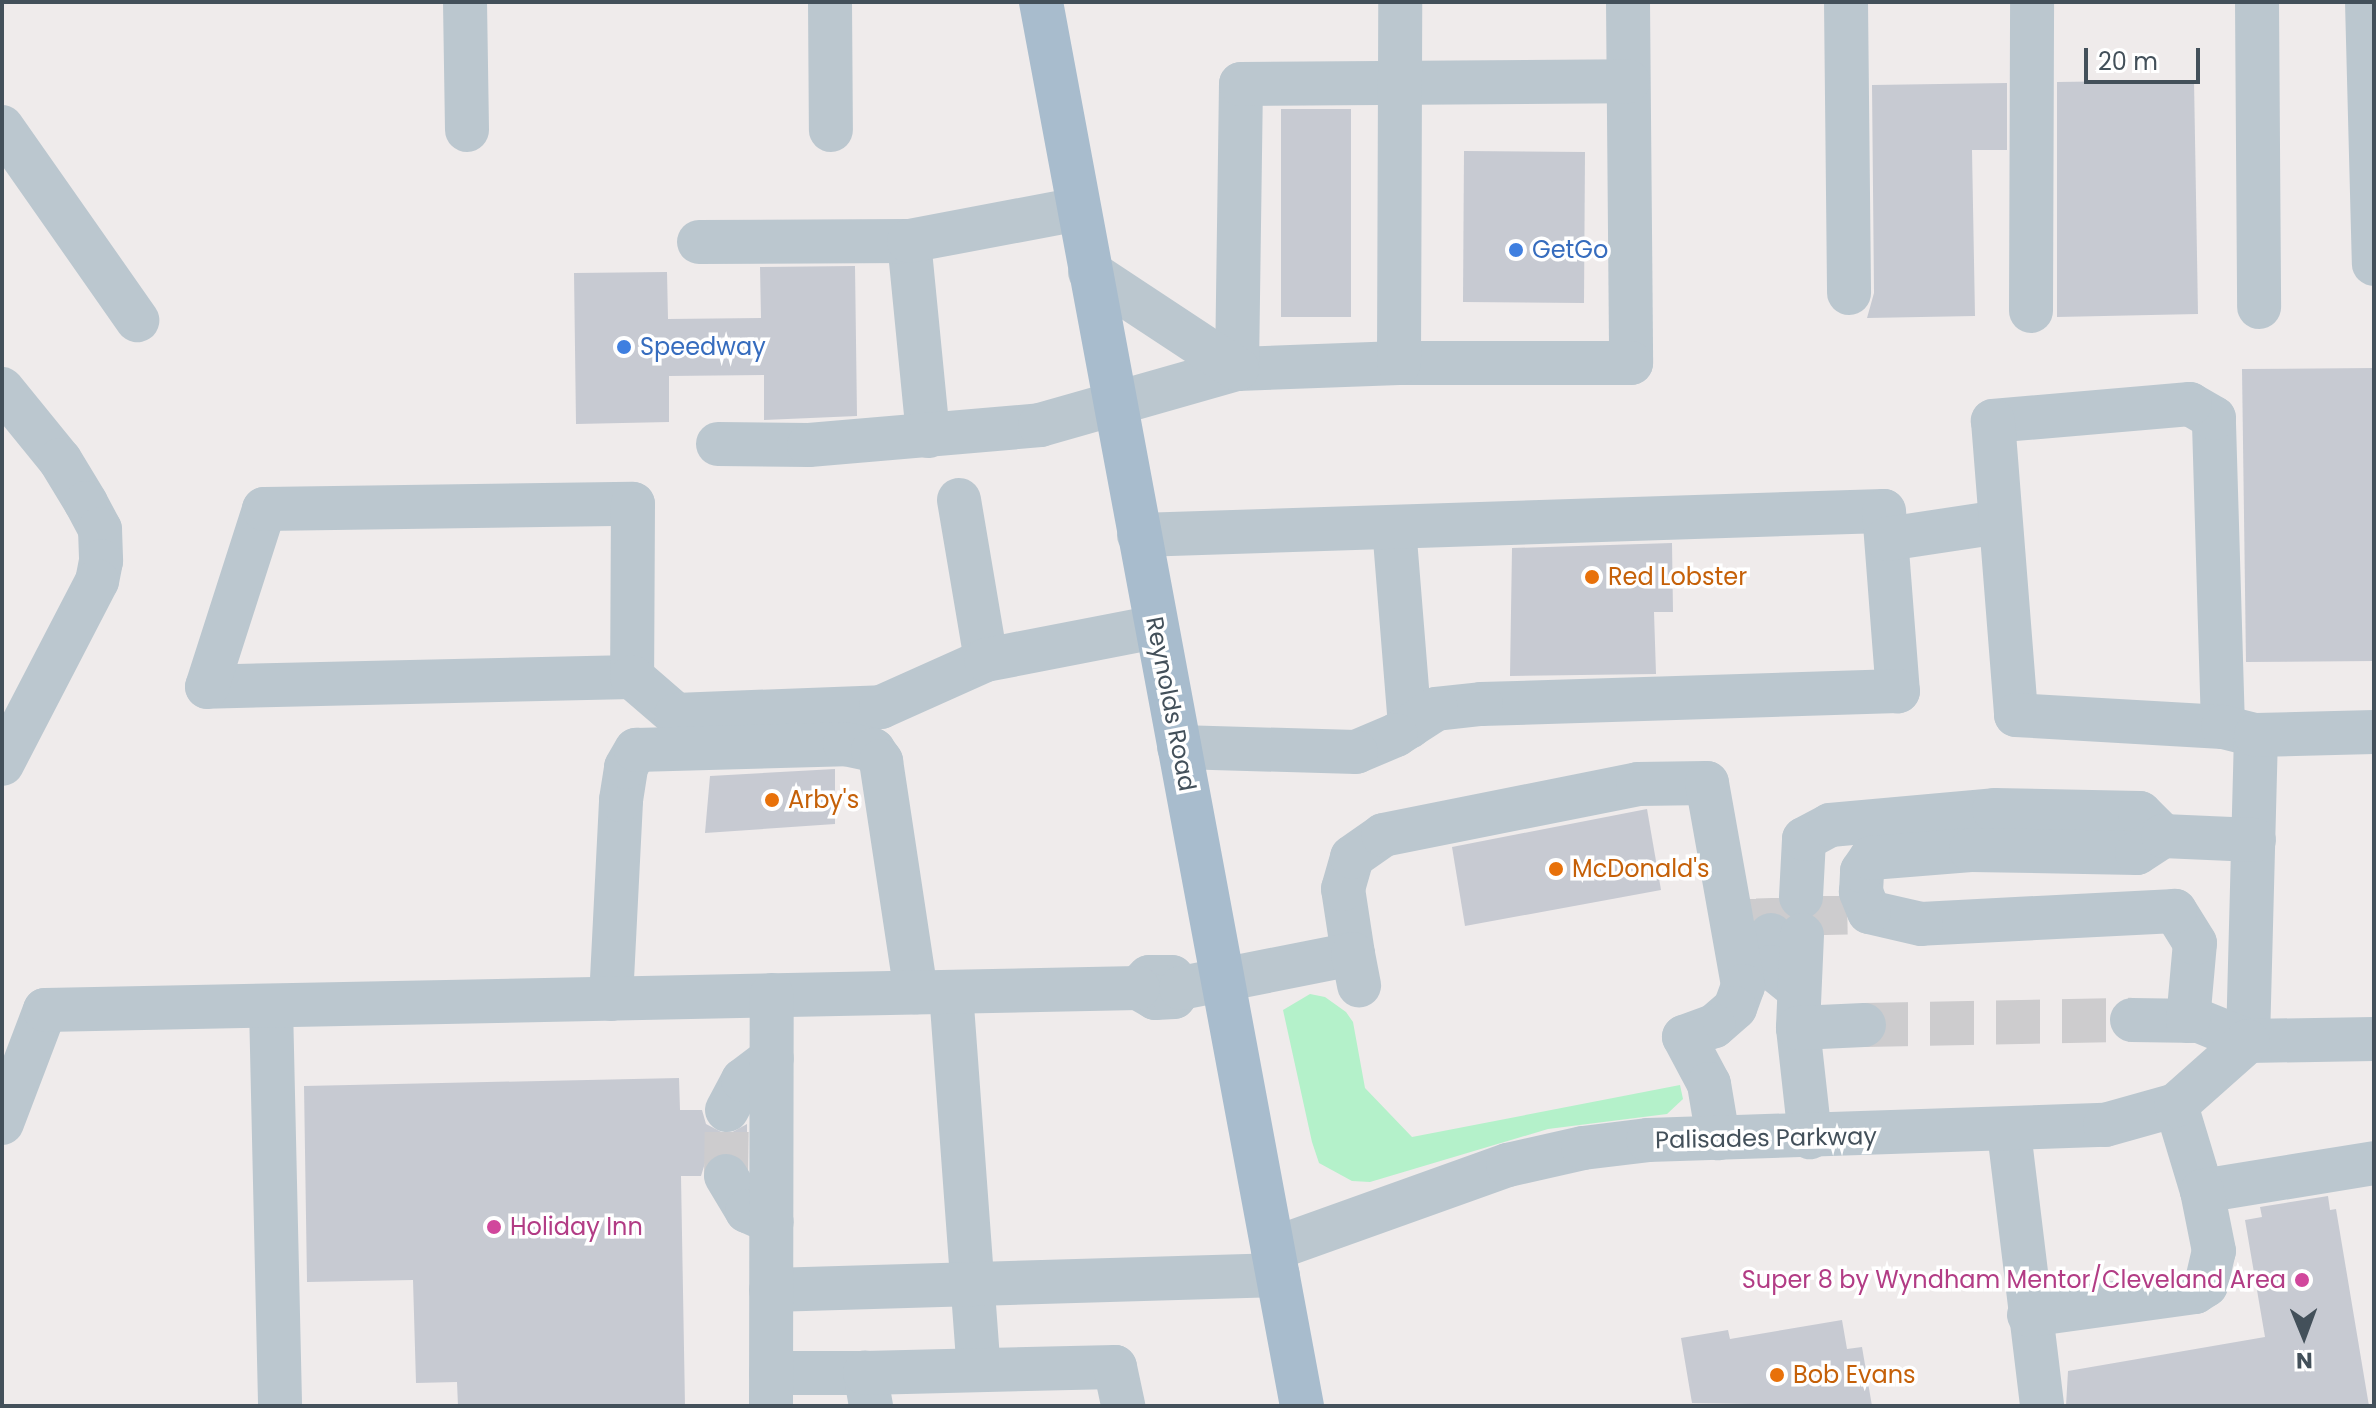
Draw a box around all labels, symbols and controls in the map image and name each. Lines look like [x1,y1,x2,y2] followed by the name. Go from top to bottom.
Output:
[2088,32,2204,82] scale bar
[2098,45,2158,78] text: 20 m
[1532,236,1608,264] place label: GetGo
[1507,241,1525,259] marker: GetGo
[640,333,766,361] place label: Speedway
[615,338,633,356] marker: Speedway
[1608,563,1747,591] place label: Red Lobster
[1583,568,1601,586] marker: Red Lobster
[1140,614,1202,794] street label: Reynolds Road
[788,786,859,814] place label: Arby's
[763,791,781,809] marker: Arby's
[1572,855,1710,883] place label: McDonald's
[1547,860,1565,878] marker: McDonald's
[1655,1122,1877,1154] street label: Palisades Parkway
[510,1213,643,1241] place label: Holiday Inn
[485,1218,503,1236] marker: Holiday Inn
[1742,1266,2286,1294] place label: Super 8 by Wyndham Mentor/Cleveland Area
[2293,1271,2311,1289] marker: Super 8 by Wyndham Mentor/Cleveland Area
[2264,1296,2344,1376] north arrow
[2296,1345,2313,1376] text: N
[1793,1361,1916,1389] place label: Bob Evans
[1768,1366,1786,1384] marker: Bob Evans

